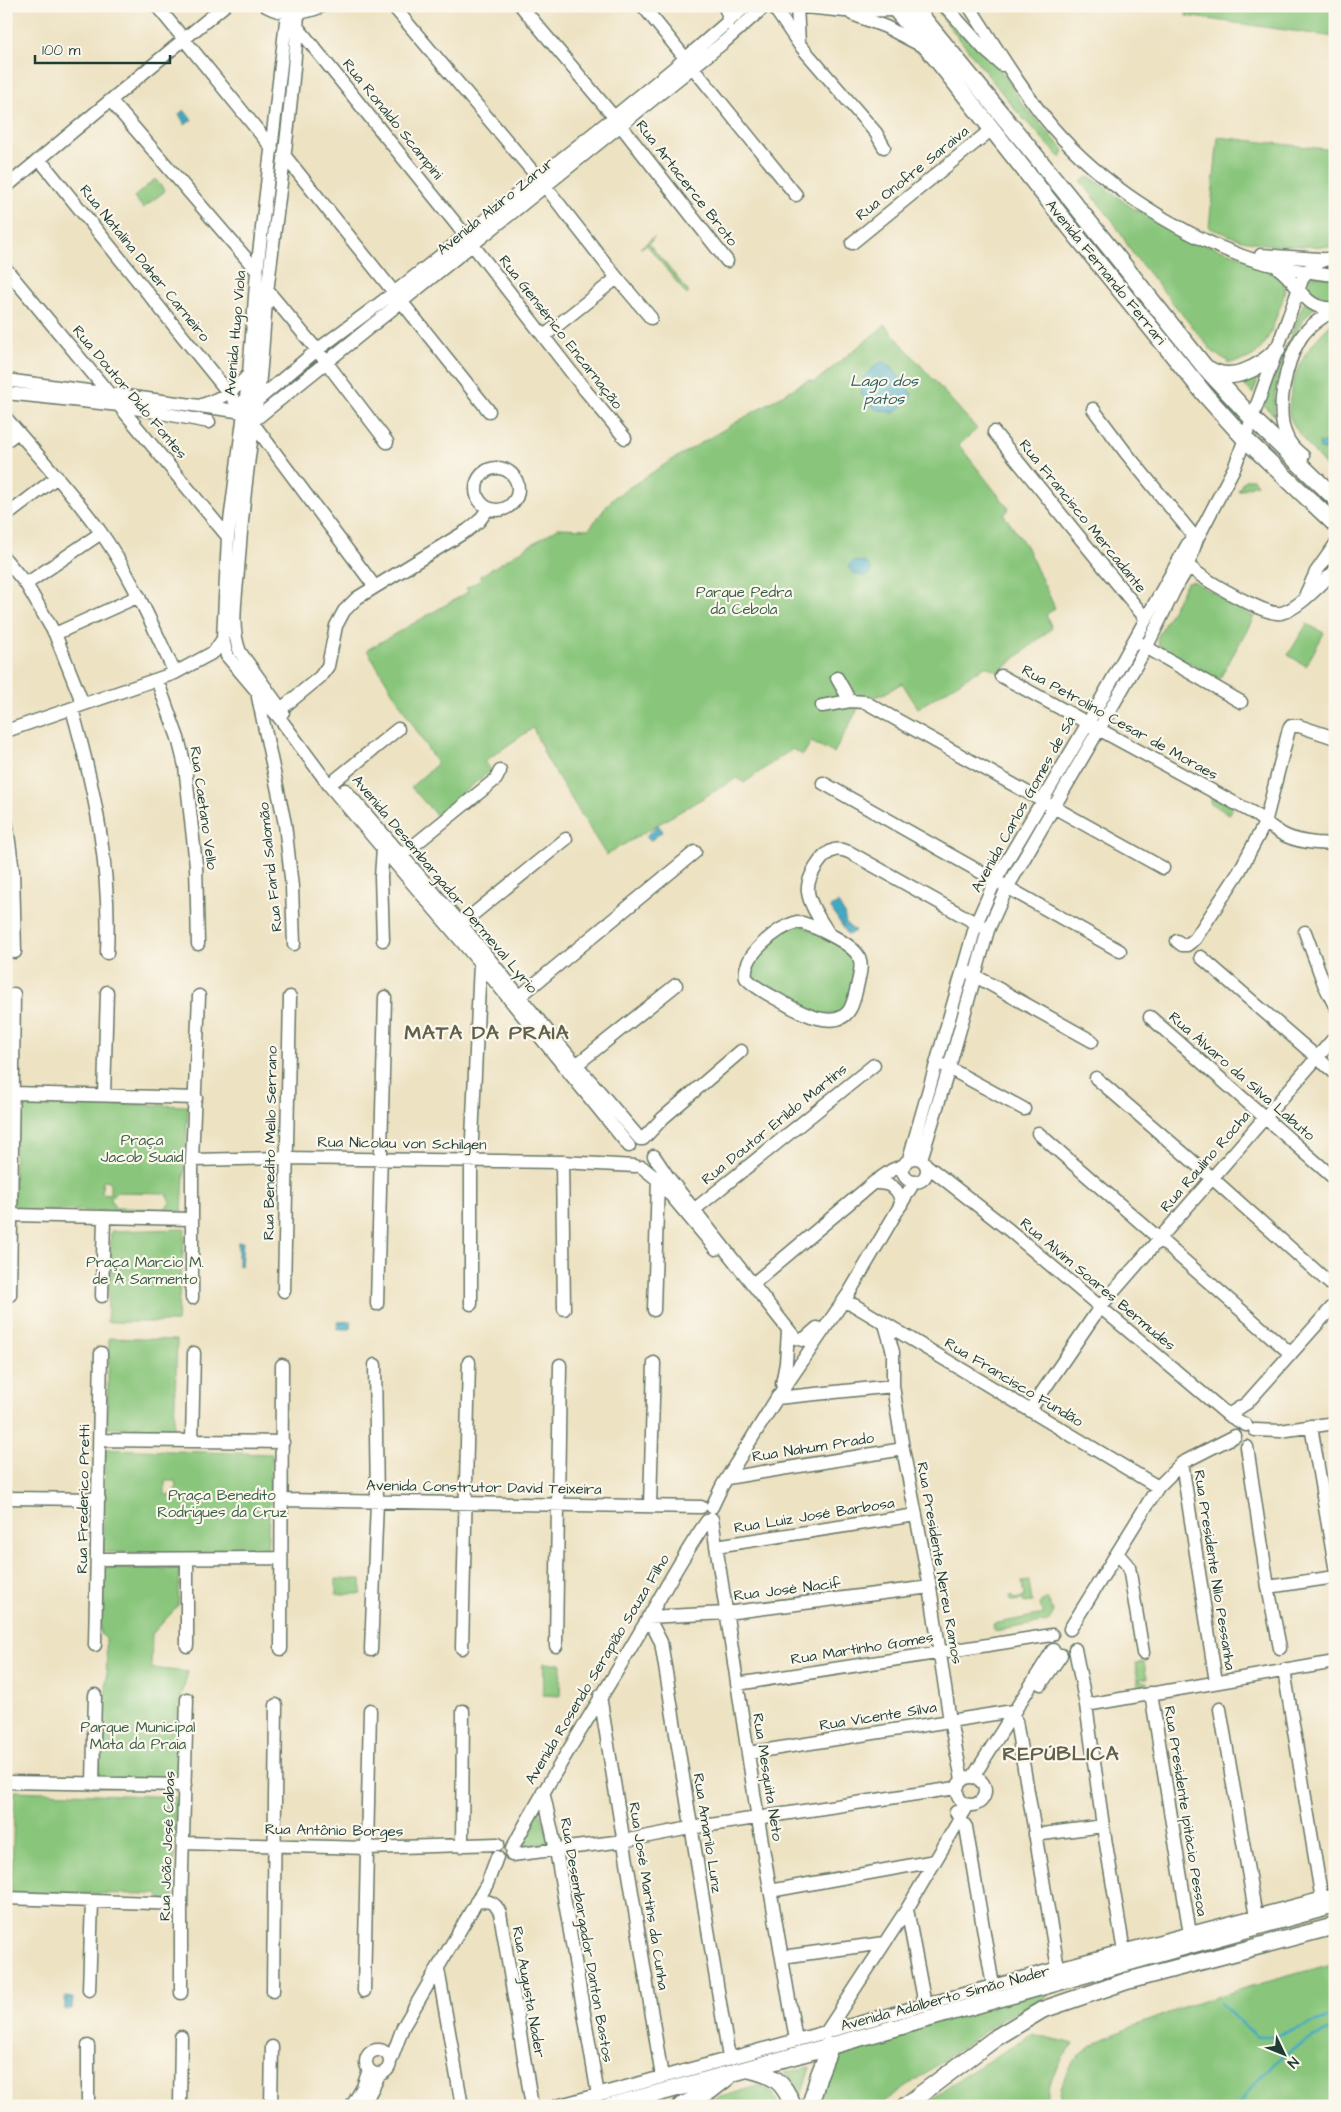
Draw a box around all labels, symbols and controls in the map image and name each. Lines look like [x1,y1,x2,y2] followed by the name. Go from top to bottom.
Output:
[35,32,170,64] scale bar
[42,40,81,61] text: 100 m
[337,55,448,185] street label: Rua Ronaldo Scampini
[631,116,743,251] street label: Rua Artacerce Broto
[851,121,974,226] street label: Rua Onofre Saraiva
[433,153,558,260] street label: Avenida Alziro Zarur
[75,180,215,347] street label: Rua Natalina Daher Carneiro
[1040,195,1171,350] street label: Avenida Fernando Ferrari
[494,251,628,414] street label: Rua Gensérico Encarnação
[220,269,252,397] street label: Avenida Hugo Viola
[67,321,192,464] street label: Rua Doutor Dido Fontes
[850,370,919,410] water label: Lago dos patos
[1014,435,1151,597] street label: Rua Francisco Mercadante
[696,582,792,620] park label: Parque Pedra da Cebola
[1018,660,1222,786] street label: Rua Petrolino Cesar de Moraes
[966,712,1081,896] street label: Avenida Carlos Gomes de Sá
[184,745,223,872] street label: Rua Caetano Vello
[346,771,543,999] street label: Avenida Desembargador Dermeval Lyrio
[253,801,288,933] street label: Rua Farid Salomão
[1164,1007,1320,1146] street label: Rua Álvaro da Silva Labuto
[404,1019,570,1047] district label: MATA DA PRAIA
[258,1045,283,1240] street label: Rua Benedito Mello Serrano
[697,1059,852,1190] street label: Rua Doutor Erildo Martins
[1155,1106,1256,1217] street label: Rua Raulino Rocha
[101,1130,184,1168] park label: Praça Jacob Suaid
[317,1132,487,1156] street label: Rua Nicolau von Schilgen
[1015,1213,1180,1356] street label: Rua Alvim Soares Bermudes
[86,1252,204,1290] park label: Praça Marcio M. de A Sarmento
[941,1333,1087,1432] street label: Rua Francisco Fundão
[72,1423,95,1574] street label: Rua Frederico Pretti
[751,1427,876,1468] street label: Rua Nahum Prado
[911,1460,968,1666] street label: Rua Presidente Nereu Ramos
[1188,1468,1241,1672] street label: Rua Presidente Nilo Pessanha
[366,1475,602,1500] street label: Avenida Construtor David Teixeira
[157,1485,287,1524] park label: Praça Benedito Rodrigues da Cruz
[732,1492,896,1539] street label: Rua Luiz José Barbosa
[520,1550,675,1788] street label: Avenida Rosendo Serapião Souza Filho
[732,1573,842,1606] street label: Rua José Nacif
[789,1627,935,1670] street label: Rua Martinho Gomes
[818,1697,939,1736] street label: Rua Vicente Silva
[1158,1704,1213,1918] street label: Rua Presidente Ipitácio Pessoa
[747,1712,788,1843] street label: Rua Mesquita Neto
[81,1717,195,1755] park label: Parque Municipal Mata da Praia
[1002,1740,1120,1768] district label: REPÚBLICA
[154,1770,181,1921] street label: Rua João José Cabas
[688,1772,727,1895] street label: Rua Amarilo Lunz
[623,1801,674,1992] street label: Rua José Martins da Cunha
[554,1816,618,2065] street label: Rua Desembargador Danton Bastos
[265,1819,404,1843] street label: Rua Antônio Borges
[506,1925,550,2060] street label: Rua Augusta Nader
[838,1960,1052,2037] street label: Avenida Adalberto Simão Nader
[1258,2030,1308,2080] north arrow
[1282,2052,1303,2072] text: N

